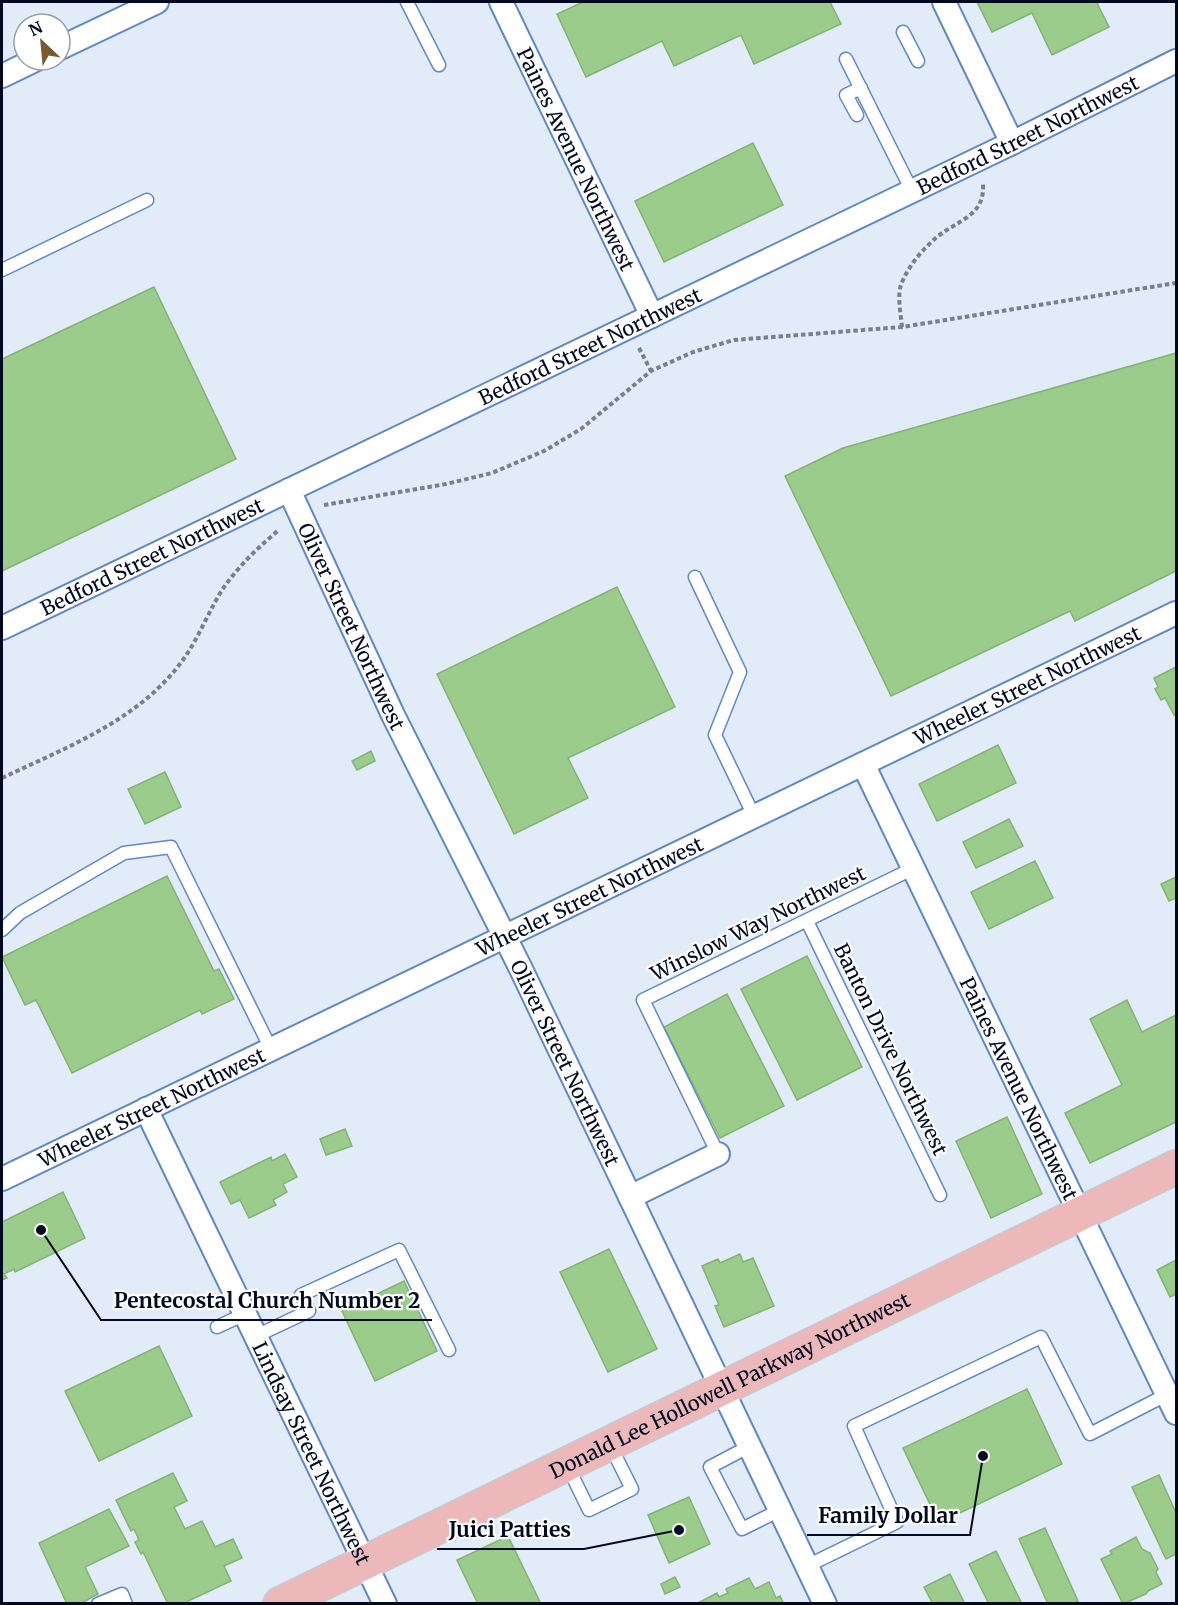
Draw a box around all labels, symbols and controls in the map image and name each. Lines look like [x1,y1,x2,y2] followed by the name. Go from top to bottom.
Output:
[12,12,72,72] north arrow
[25,17,46,40] text: N
[512,43,641,275] street label: Paines Avenue Northwest
[912,69,1143,200] street label: Bedford Street Northwest
[474,282,705,410] street label: Bedford Street Northwest
[36,492,267,620] street label: Bedford Street Northwest
[293,519,411,734] street label: Oliver Street Northwest
[909,619,1145,750] street label: Wheeler Street Northwest
[471,831,707,962] street label: Wheeler Street Northwest
[646,860,870,986] street label: Winslow Way Northwest
[829,939,953,1159] street label: Banton Drive Northwest
[506,955,626,1170] street label: Oliver Street Northwest
[955,973,1084,1204] street label: Paines Avenue Northwest
[33,1042,269,1173] street label: Wheeler Street Northwest
[101,1281,432,1320] callout: Pentecostal Church Number 2
[545,1286,914,1483] street label: Donald Lee Hollowell Parkway Northwest
[114,1287,420,1314] text: Pentecostal Church Number 2
[248,1337,377,1569] street label: Lindsay Street Northwest
[807,1496,970,1535] callout: Family Dollar
[818,1502,958,1529] text: Family Dollar
[437,1510,584,1549] callout: Juici Patties
[448,1516,571,1543] text: Juici Patties

